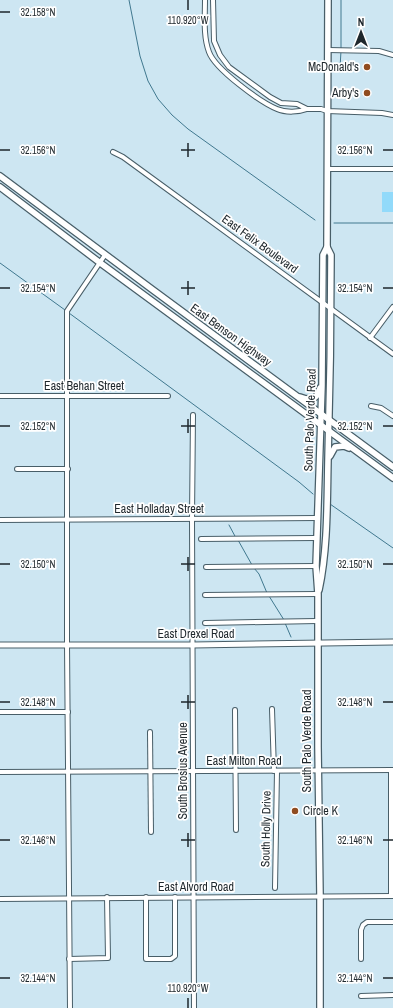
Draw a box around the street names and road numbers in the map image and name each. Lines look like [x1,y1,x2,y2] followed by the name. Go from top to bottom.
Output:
[219,211,301,277] street label: East Felix Boulevard
[187,300,275,370] street label: East Benson Highway
[300,368,320,472] street label: South Palo Verde Road
[44,378,124,394] street label: East Behan Street
[114,501,204,517] street label: East Holladay Street
[157,626,235,642] street label: East Drexel Road
[299,690,315,792] street label: South Palo Verde Road
[175,722,191,820] street label: South Brosius Avenue
[206,753,282,769] street label: East Milton Road
[257,791,275,867] street label: South Holly Drive
[158,879,234,895] street label: East Alvord Road

